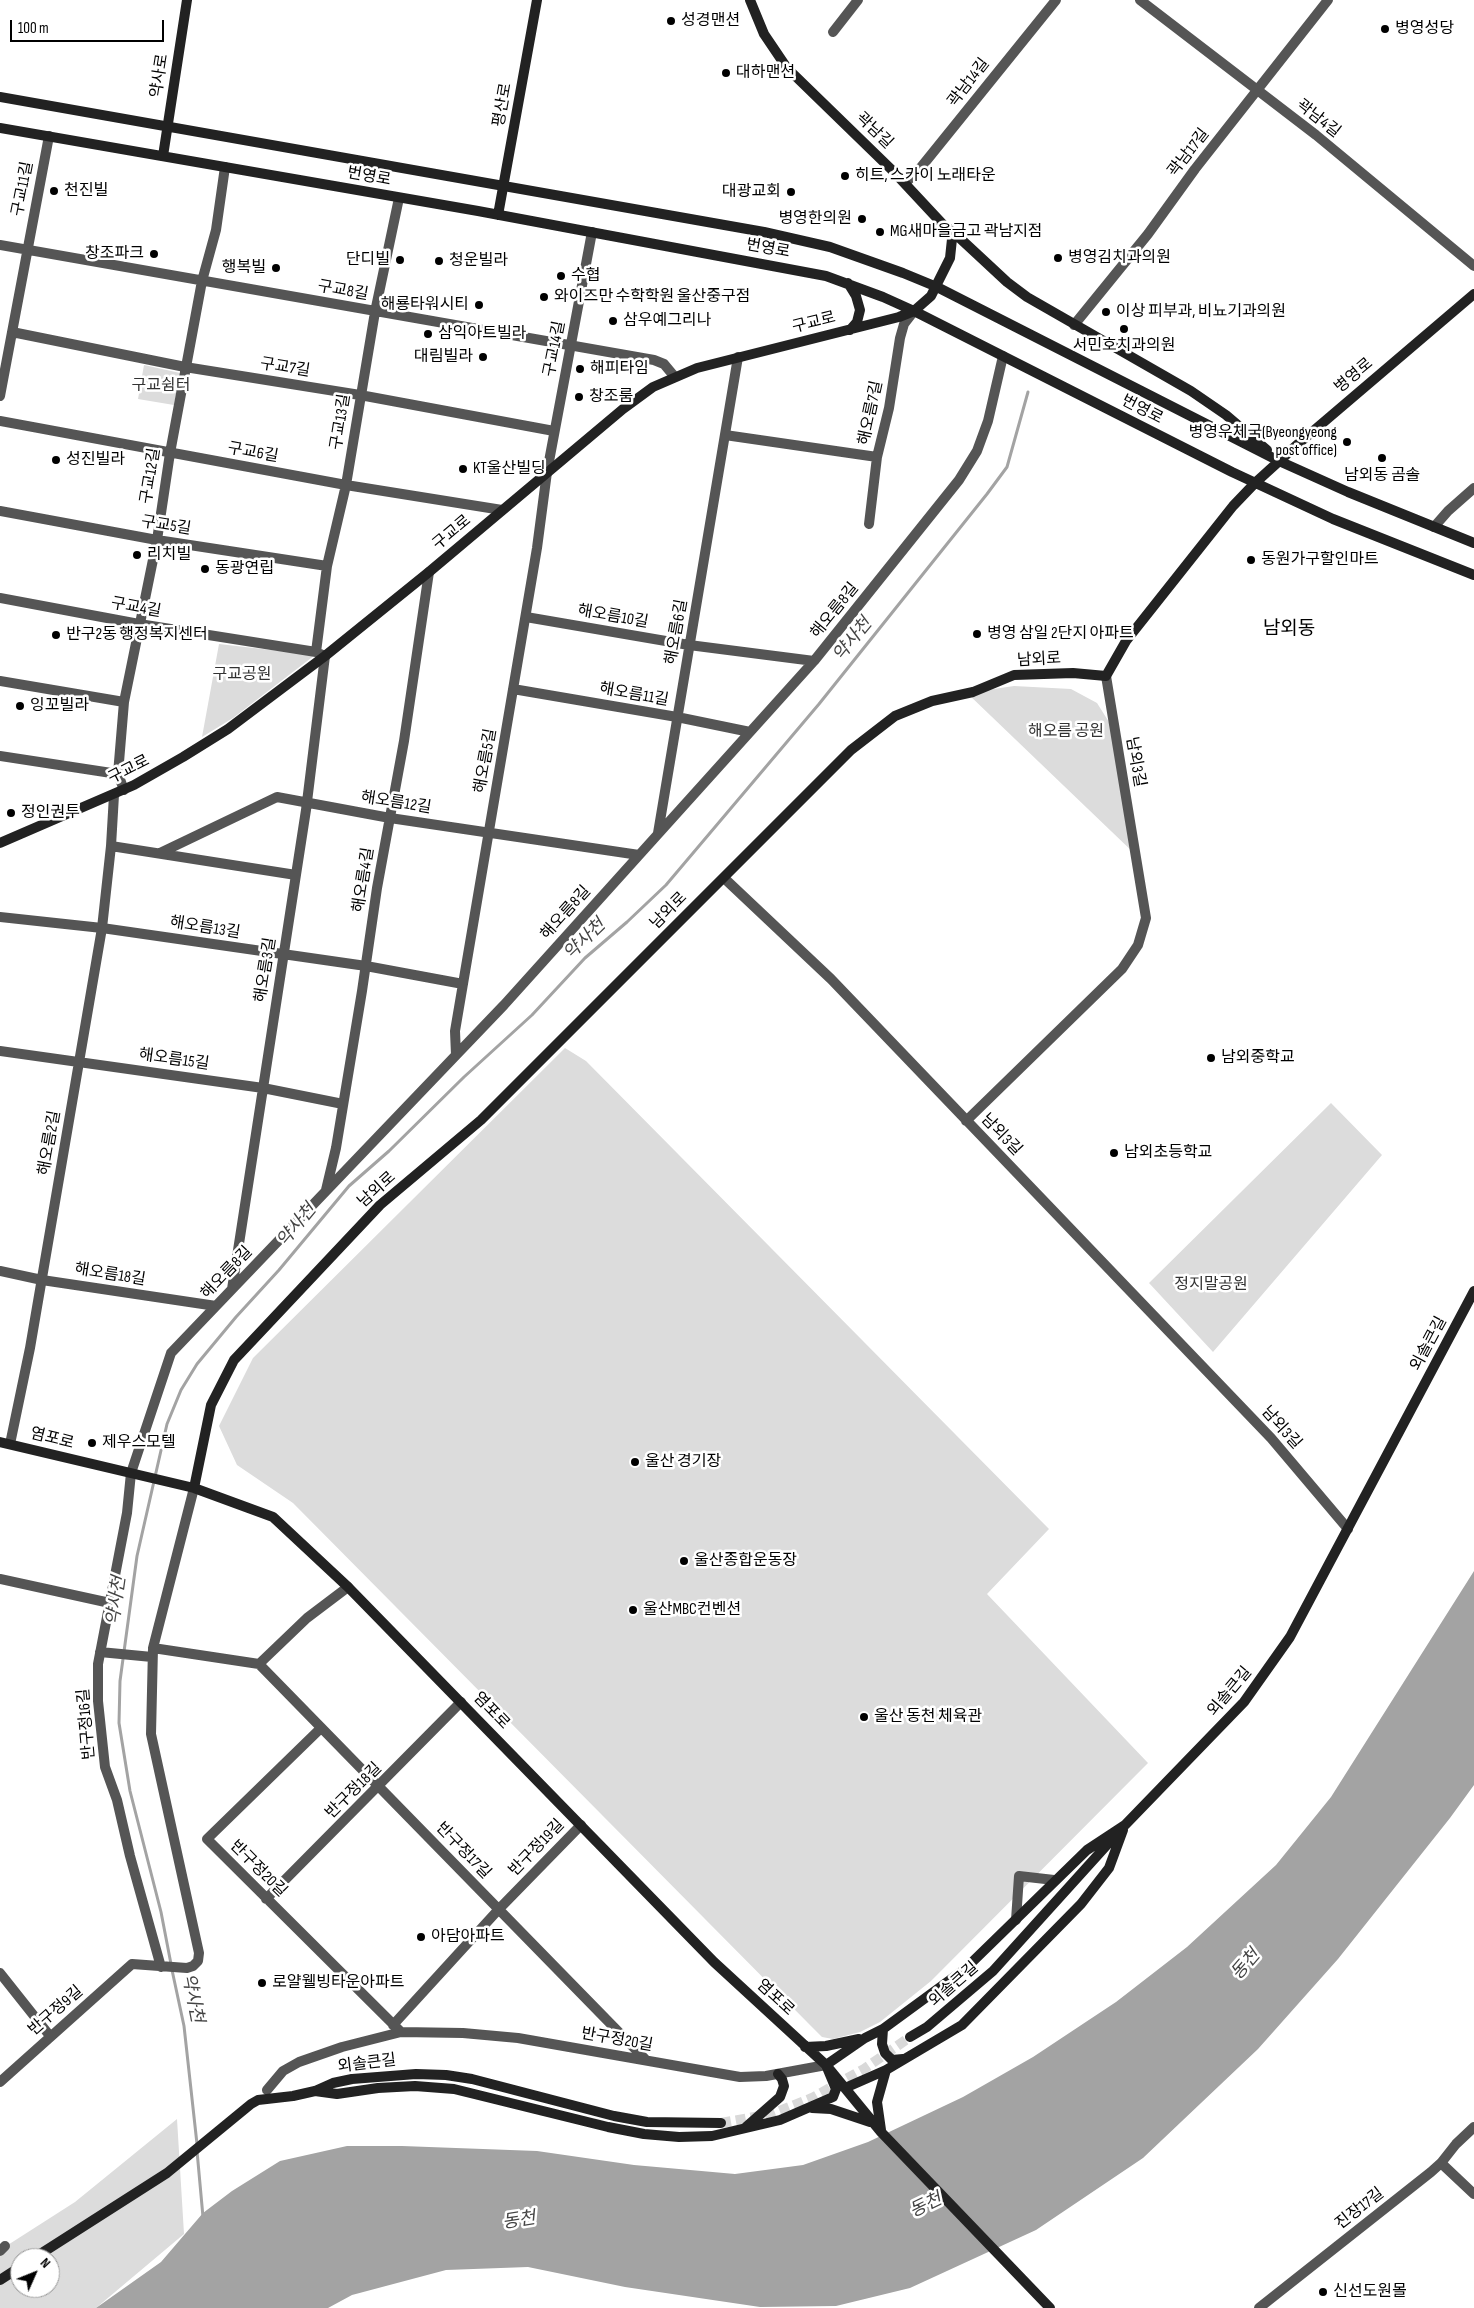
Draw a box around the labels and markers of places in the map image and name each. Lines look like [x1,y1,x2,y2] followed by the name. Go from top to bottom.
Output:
[681,11,740,31] place label: 성경맨션
[665,15,677,27] marker: 성경맨션
[1395,19,1454,39] place label: 병영성당
[1379,23,1391,35] marker: 병영성당
[736,63,795,83] place label: 대하맨션
[720,67,732,79] marker: 대하맨션
[855,166,996,186] place label: 히트, 스카이 노래타운
[839,170,851,182] marker: 히트, 스카이 노래타운
[64,181,108,201] place label: 천진빌
[722,182,781,202] place label: 대광교회
[48,185,60,197] marker: 천진빌
[785,186,797,198] marker: 대광교회
[778,209,852,229] place label: 병영한의원
[856,213,868,225] marker: 병영한의원
[890,222,1043,242] place label: MG새마을금고 곽남지점
[874,226,886,238] marker: MG새마을금고 곽남지점
[85,244,144,264] place label: 창조파크
[148,248,160,260] marker: 창조파크
[1068,248,1171,268] place label: 병영김치과의원
[346,250,390,270] place label: 단디빌
[449,251,508,271] place label: 청운빌라
[1052,252,1064,264] marker: 병영김치과의원
[394,254,406,266] marker: 단디빌
[433,255,445,267] marker: 청운빌라
[222,258,266,278] place label: 행복빌
[270,262,282,274] marker: 행복빌
[571,266,600,286] place label: 수협
[555,270,567,282] marker: 수협
[554,287,750,307] place label: 와이즈만 수학학원 울산중구점
[538,291,550,303] marker: 와이즈만 수학학원 울산중구점
[381,295,469,315] place label: 해룡타워시티
[473,299,485,311] marker: 해룡타워시티
[1116,302,1286,322] place label: 이상 피부과, 비뇨기과의원
[1100,306,1112,318] marker: 이상 피부과, 비뇨기과의원
[623,311,711,331] place label: 삼우예그리나
[607,315,619,327] marker: 삼우예그리나
[1118,323,1130,335] marker: 서민호치과의원
[438,324,526,344] place label: 삼익아트빌라
[422,328,434,340] marker: 삼익아트빌라
[1072,336,1176,356] place label: 서민호치과의원
[414,347,473,367] place label: 대림빌라
[477,351,489,363] marker: 대림빌라
[590,359,649,379] place label: 해피타임
[574,363,586,375] marker: 해피타임
[589,387,633,407] place label: 창조룸
[573,391,585,403] marker: 창조룸
[1189,423,1337,461] place label: 병영우체국(Byeongyeong post office)
[1341,436,1353,448] marker: 병영우체국(Byeongyeong post office)
[66,450,125,470] place label: 성진빌라
[1376,452,1388,464] marker: 남외동 곰솔
[50,454,62,466] marker: 성진빌라
[473,459,546,479] place label: KT울산빌딩
[457,463,469,475] marker: KT울산빌딩
[1344,466,1420,486] place label: 남외동 곰솔
[147,545,191,565] place label: 리치빌
[131,549,143,561] marker: 리치빌
[1261,550,1379,570] place label: 동원가구할인마트
[1245,554,1257,566] marker: 동원가구할인마트
[215,559,274,579] place label: 동광연립
[199,563,211,575] marker: 동광연립
[987,624,1134,644] place label: 병영 삼일 2단지 아파트
[66,625,208,645] place label: 반구2동 행정복지센터
[971,628,983,640] marker: 병영 삼일 2단지 아파트
[50,629,62,641] marker: 반구2동 행정복지센터
[30,696,89,716] place label: 잉꼬빌라
[14,700,26,712] marker: 잉꼬빌라
[21,803,80,823] place label: 정인권투
[5,807,17,819] marker: 정인권투
[1221,1048,1295,1068] place label: 남외중학교
[1205,1052,1217,1064] marker: 남외중학교
[1124,1143,1212,1163] place label: 남외초등학교
[1108,1147,1120,1159] marker: 남외초등학교
[102,1433,176,1453] place label: 제우스모텔
[86,1437,98,1449] marker: 제우스모텔
[645,1452,721,1472] place label: 울산 경기장
[629,1456,641,1468] marker: 울산 경기장
[694,1551,797,1571] place label: 울산종합운동장
[678,1555,690,1567] marker: 울산종합운동장
[643,1600,741,1620] place label: 울산MBC컨벤션
[627,1604,639,1616] marker: 울산MBC컨벤션
[874,1707,982,1727] place label: 울산 동천 체육관
[858,1711,870,1723] marker: 울산 동천 체육관
[431,1927,505,1947] place label: 아담아파트
[415,1931,427,1943] marker: 아담아파트
[272,1973,404,1993] place label: 로얄웰빙타운아파트
[256,1977,268,1989] marker: 로얄웰빙타운아파트
[1333,2282,1407,2302] place label: 신선도원몰
[1317,2286,1329,2298] marker: 신선도원몰

